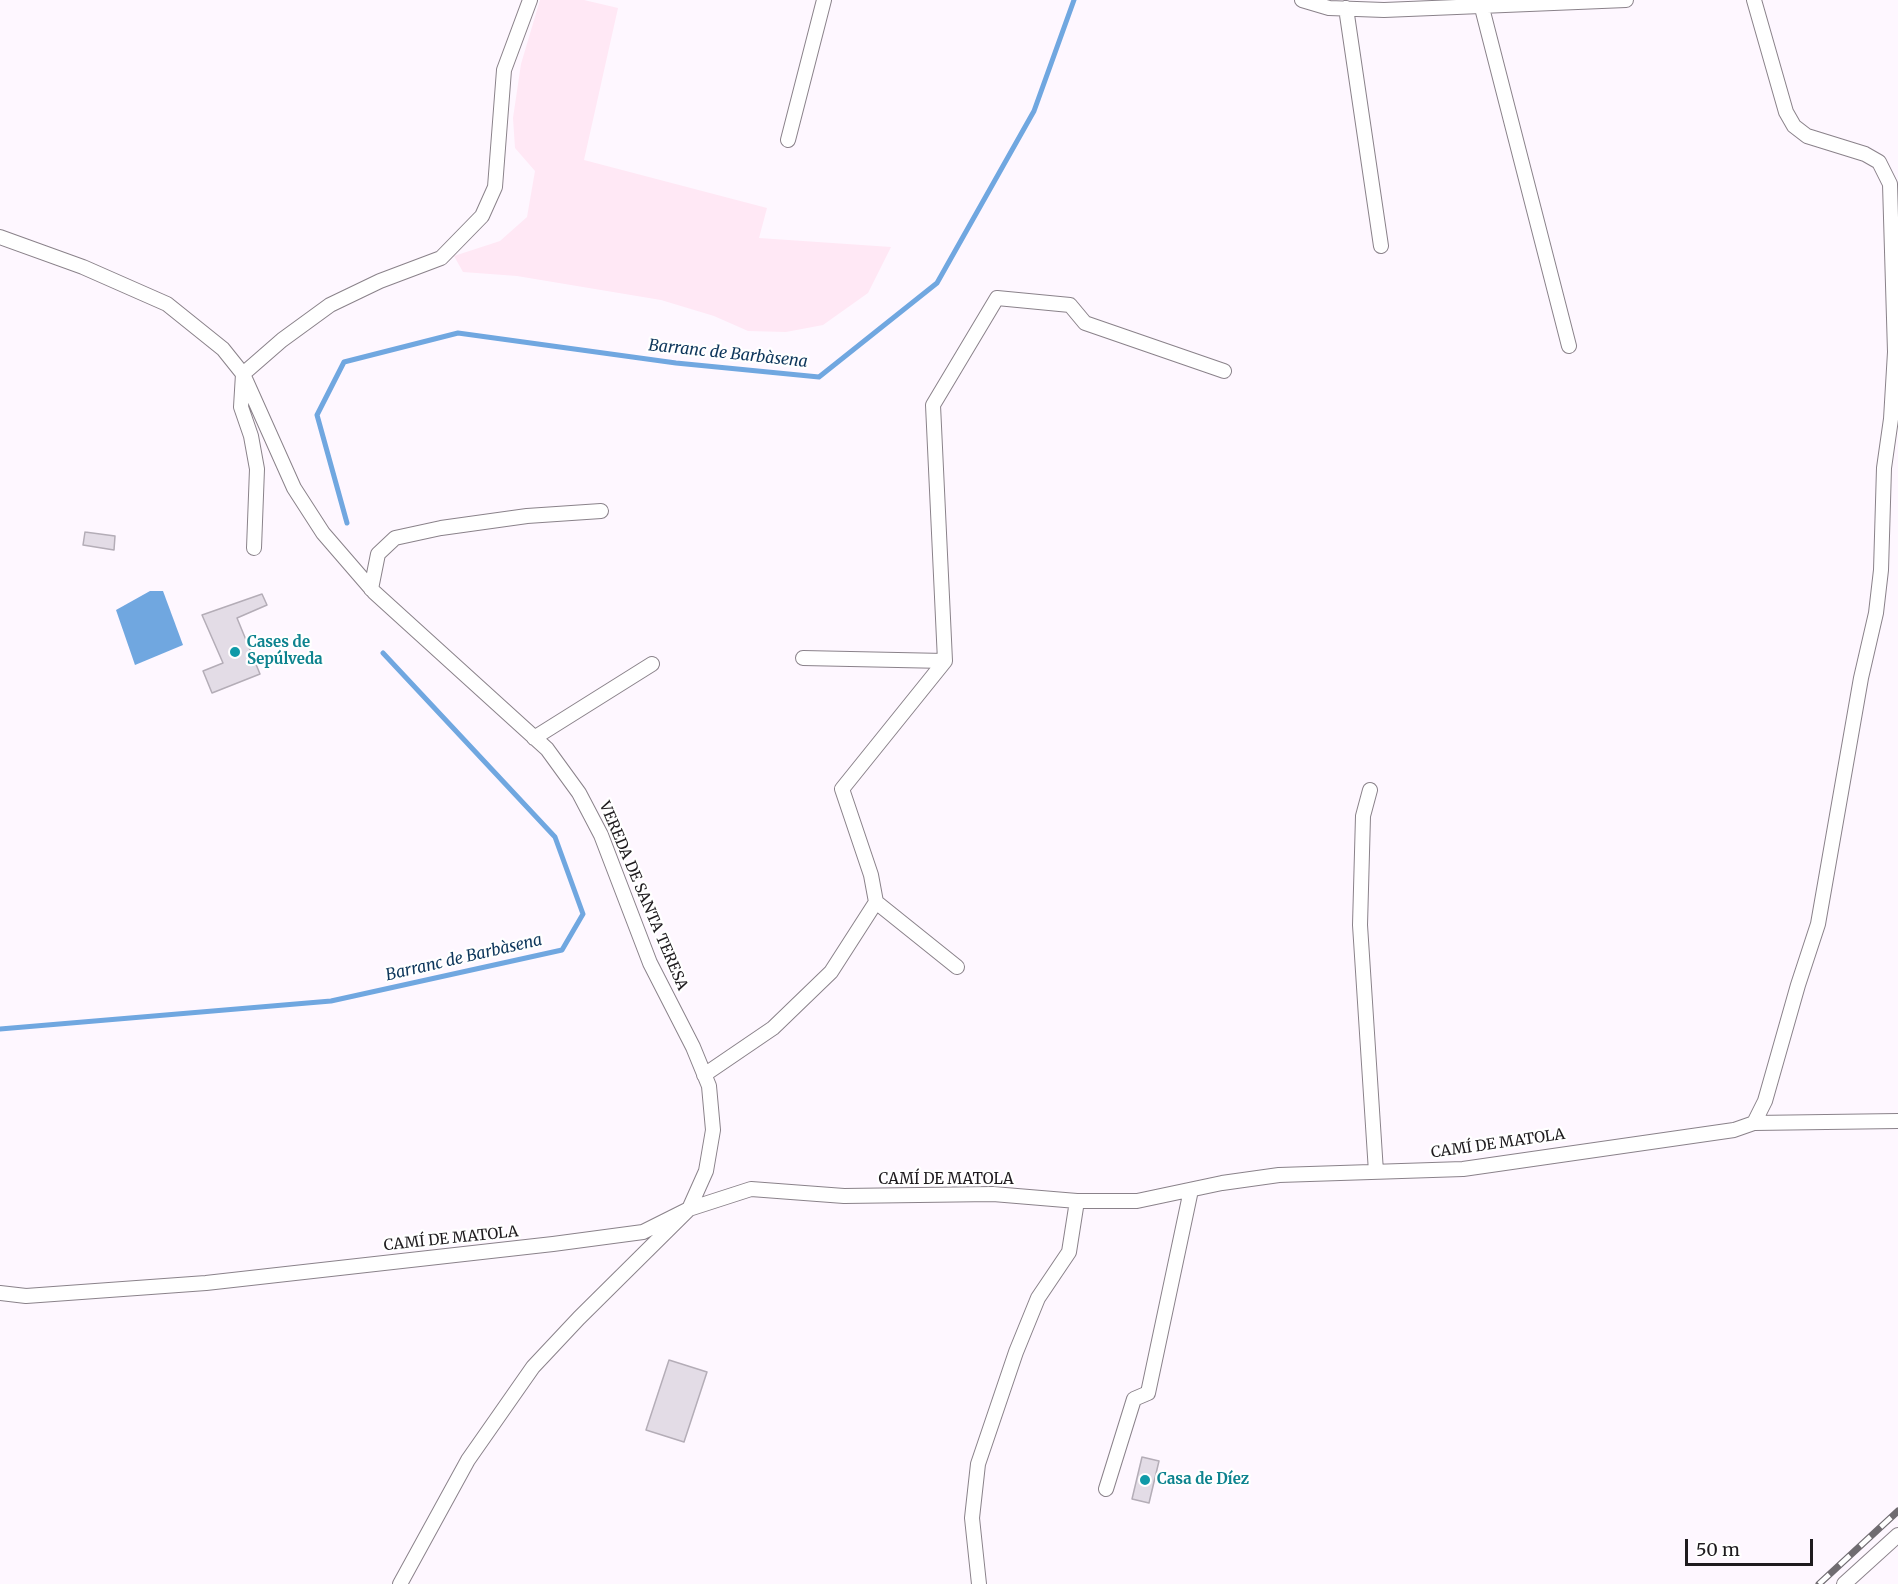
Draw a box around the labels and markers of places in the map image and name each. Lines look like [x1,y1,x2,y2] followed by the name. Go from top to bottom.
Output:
[247,634,323,669] place label: Cases de Sepúlveda
[228,645,242,659] marker: Cases de Sepúlveda
[1157,1471,1249,1489] place label: Casa de Díez
[1138,1473,1152,1487] marker: Casa de Díez

